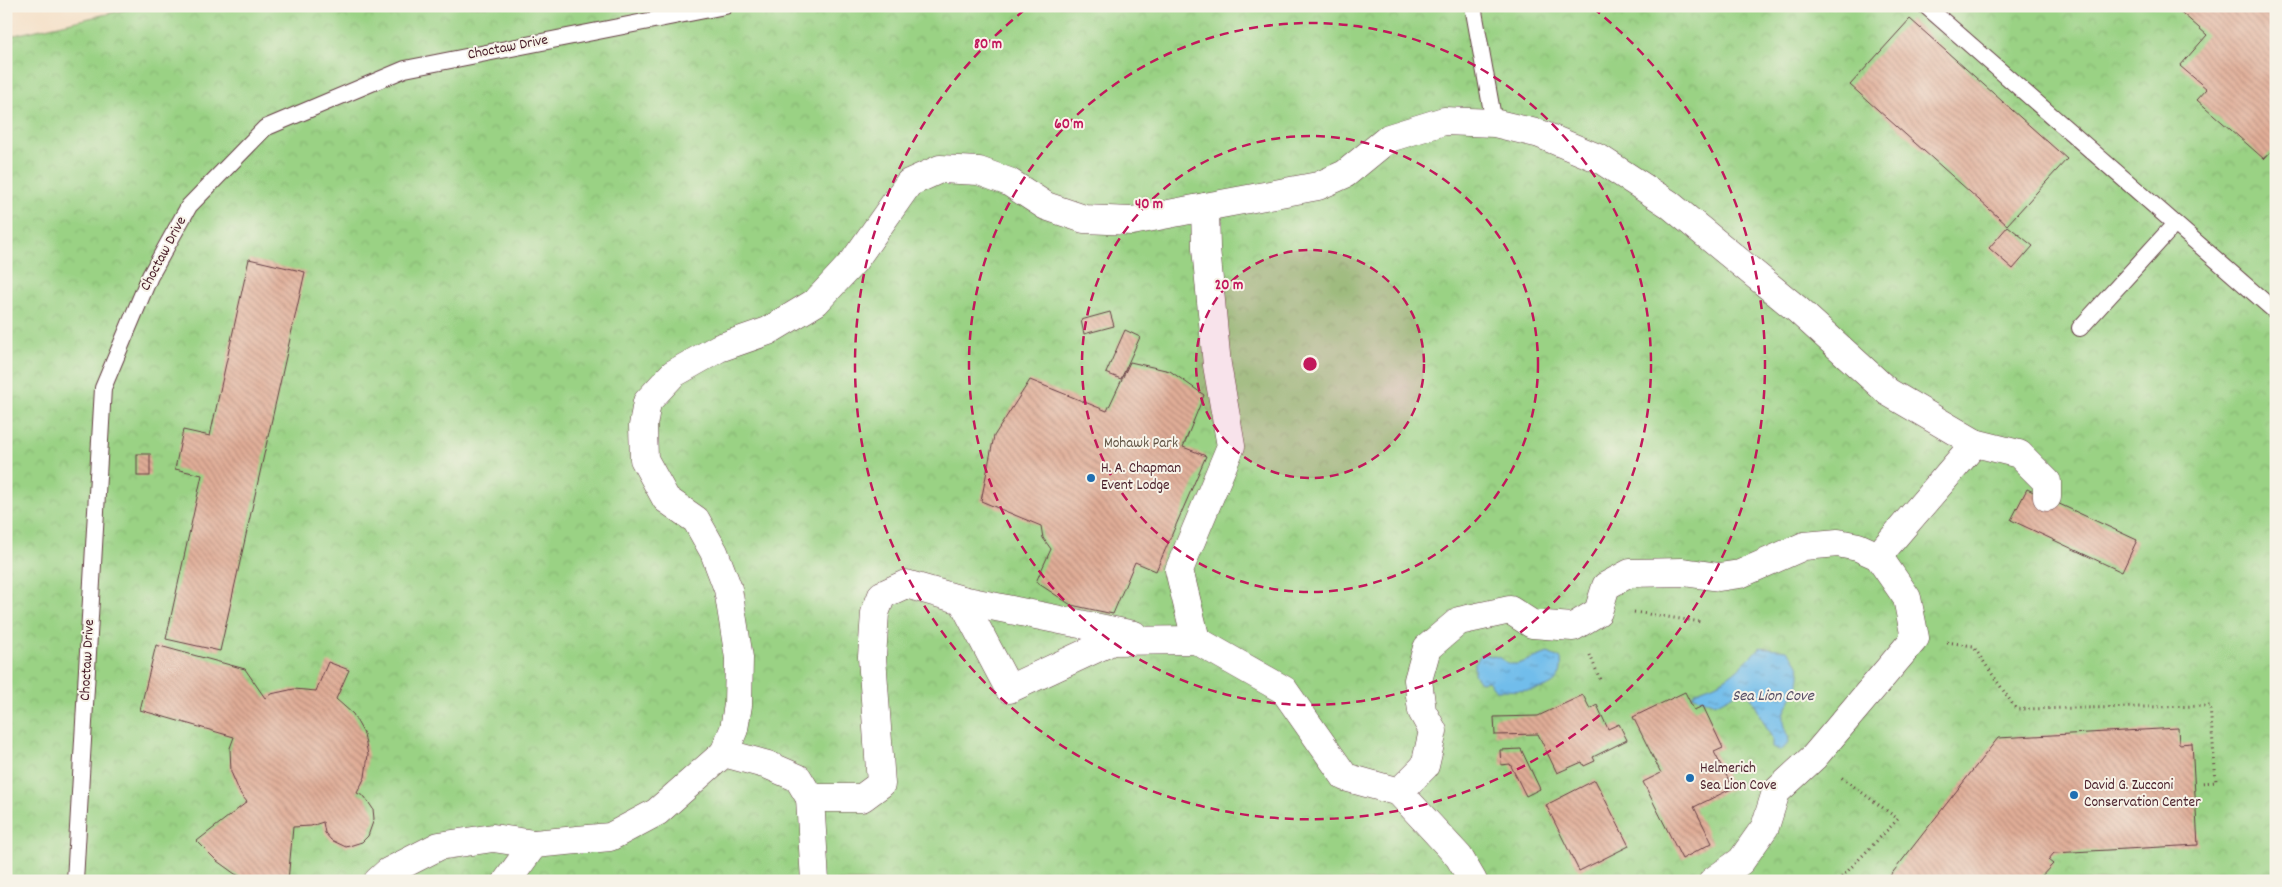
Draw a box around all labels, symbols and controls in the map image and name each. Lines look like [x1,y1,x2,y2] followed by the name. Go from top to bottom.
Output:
[466,29,551,67] street label: Choctaw Drive
[974,34,1002,56] text: 80 m
[1054,114,1084,136] text: 60 m
[1135,194,1163,216] text: 40 m
[135,212,193,295] street label: Choctaw Drive
[1215,275,1243,297] text: 20 m
[1301,355,1319,373] centre of rings
[1104,433,1178,455] park label: Mohawk Park
[1101,458,1181,497] place label: H. A. Chapman Event Lodge
[1085,472,1097,484] marker: H. A. Chapman Event Lodge
[75,618,101,701] street label: Choctaw Drive
[1732,685,1815,708] water label: Sea Lion Cove
[1700,758,1777,797] place label: Helmerich Sea Lion Cove
[1684,772,1696,784] marker: Helmerich Sea Lion Cove
[2084,775,2201,814] place label: David G. Zucconi Conservation Center
[2068,789,2080,801] marker: David G. Zucconi Conservation Center

